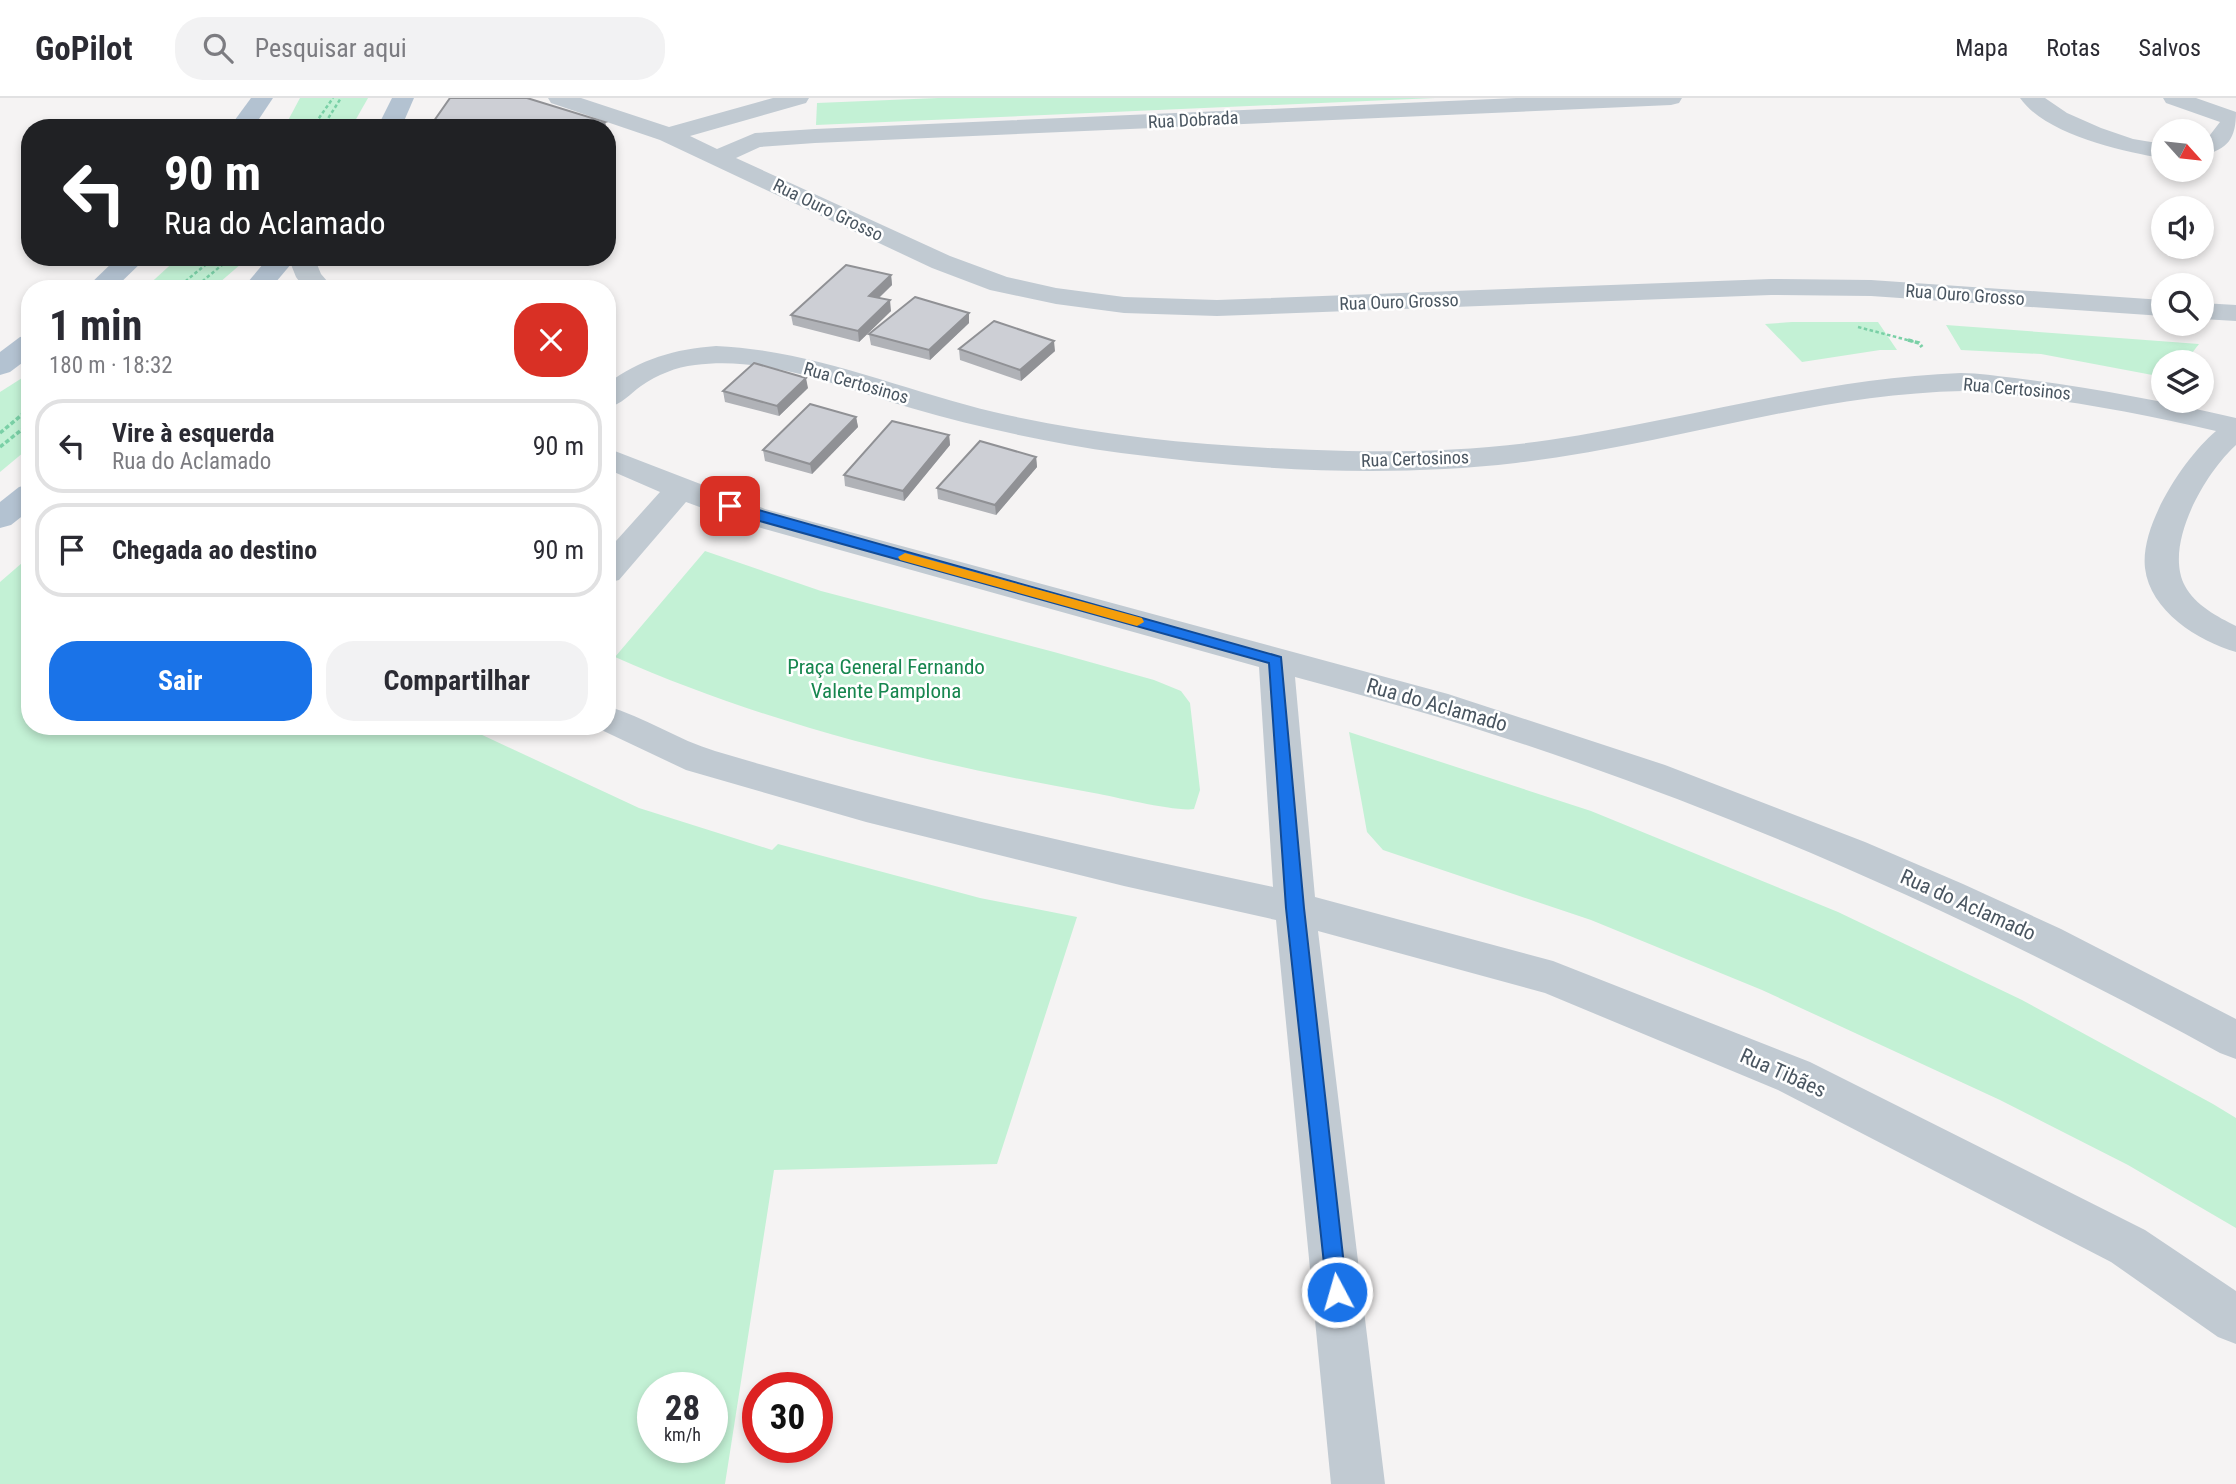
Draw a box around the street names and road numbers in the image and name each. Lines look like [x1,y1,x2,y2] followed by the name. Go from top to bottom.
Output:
[1147,107,1239,132] street label: Rua Dobrada
[770,174,886,245] street label: Rua Ouro Grosso
[1905,280,2025,309] street label: Rua Ouro Grosso
[1339,289,1459,314] street label: Rua Ouro Grosso
[801,358,911,408] street label: Rua Certosinos
[1962,373,2072,404] street label: Rua Certosinos
[1361,446,1469,471] street label: Rua Certosinos
[1364,673,1510,737] street label: Rua do Aclamado
[1897,864,2039,946] street label: Rua do Aclamado
[1736,1043,1830,1103] street label: Rua Tibães

